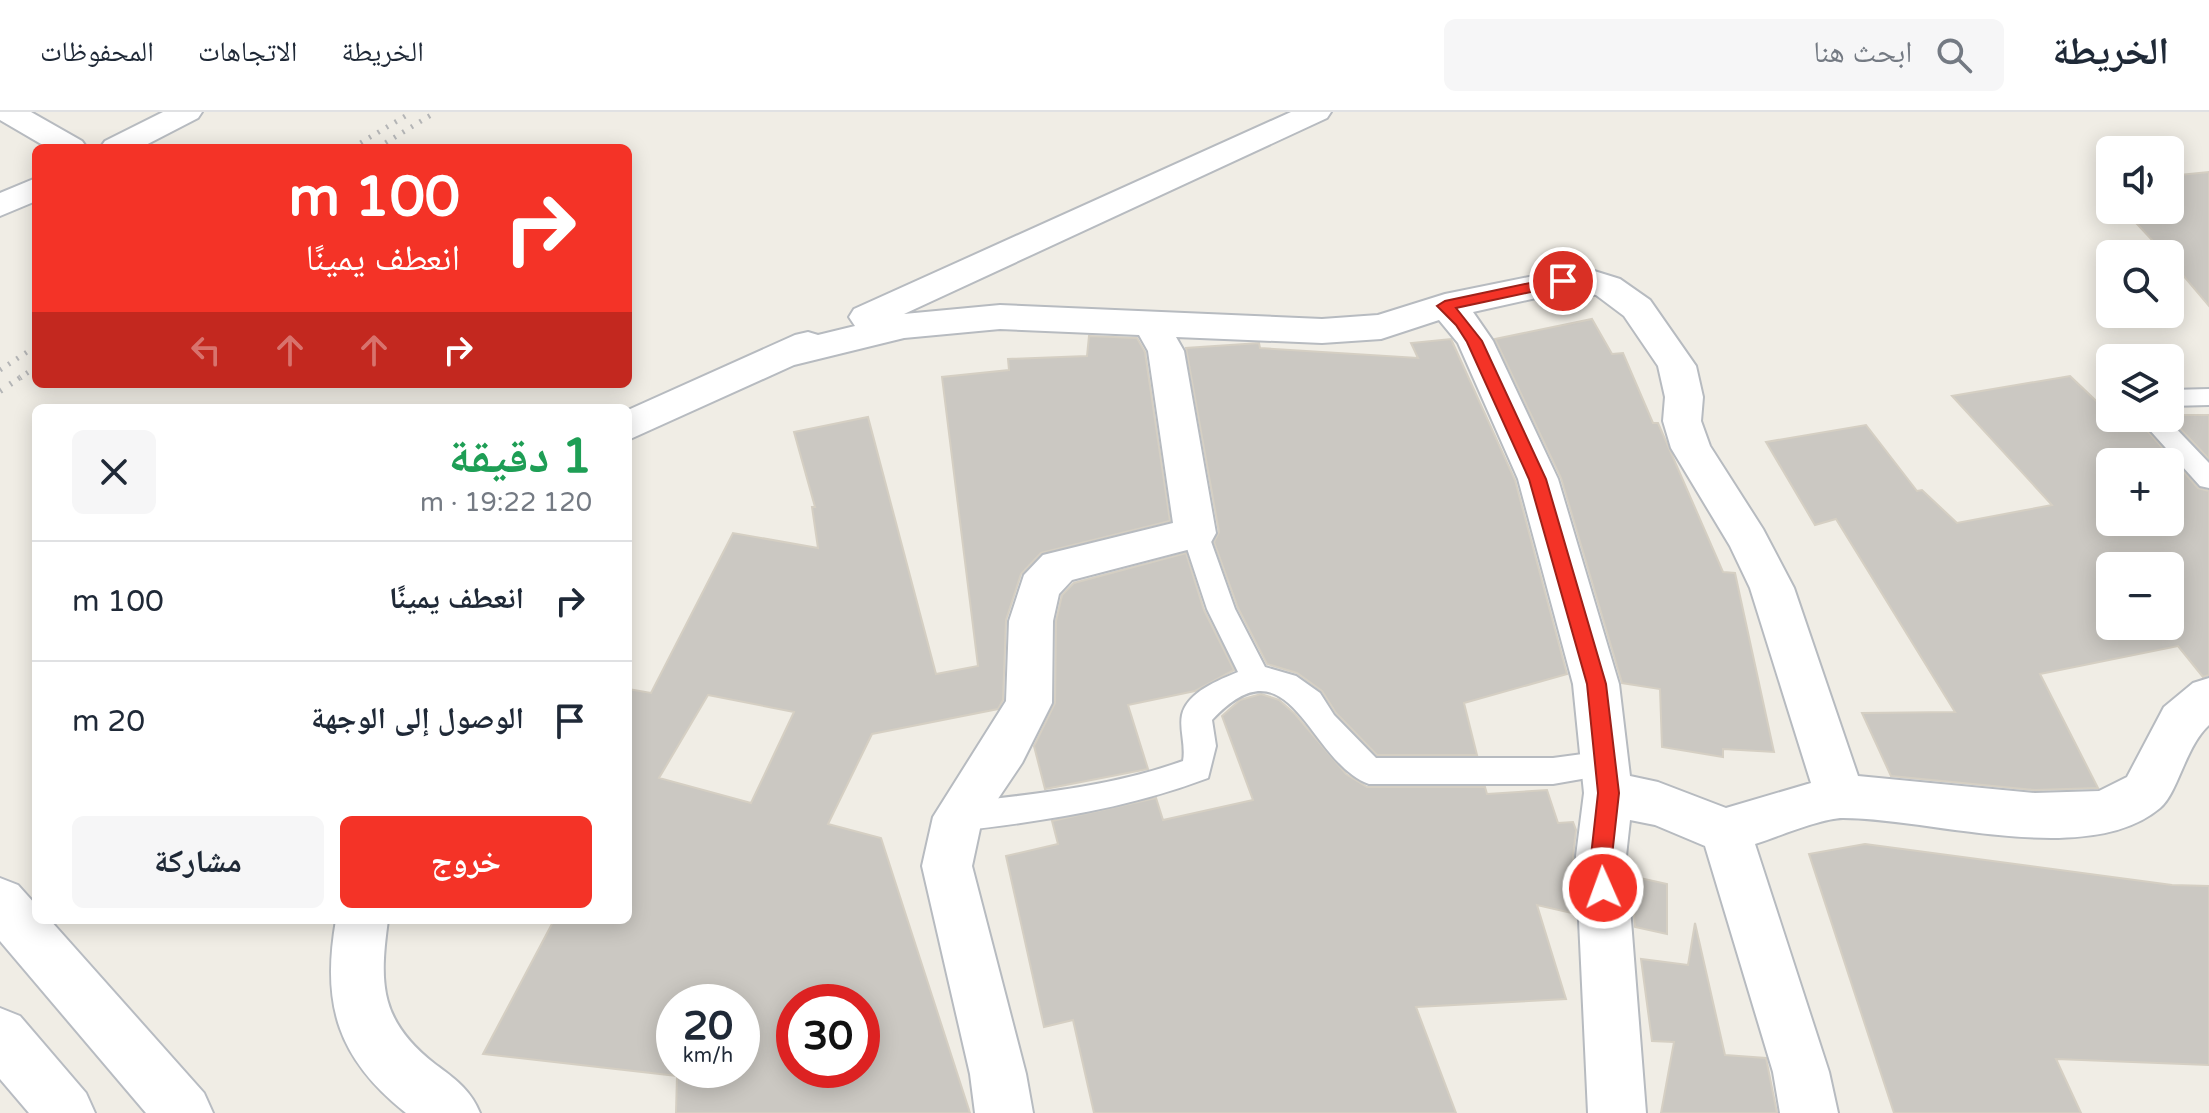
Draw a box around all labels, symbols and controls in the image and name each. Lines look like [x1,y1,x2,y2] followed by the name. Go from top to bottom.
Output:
[1444,19,2004,91] search box
[2052,29,2169,75] text: الخريطة
[1932,33,1976,77] icon: search
[1813,34,1912,71] text: ابحث هنا
[40,35,154,69] text: المحفوظات
[198,35,297,69] text: الاتجاهات
[341,35,424,69] text: الخريطة
[2096,136,2184,640] map controls
[2096,136,2184,224] button: sound
[289,164,460,231] text: 100 m
[488,176,592,280] icon: right
[305,237,460,280] text: انعطف يمينًا
[2096,240,2184,328] button: search
[1529,247,1597,315] pin
[1541,259,1585,303] icon: arrive
[184,328,228,372] icon: left
[268,328,312,372] icon: ahead
[352,328,396,372] icon: ahead
[436,328,480,372] icon: right
[2096,344,2184,432] button: layers
[449,428,592,486] text: 1 دقيقة
[72,430,156,514] button: close
[2096,448,2184,536] button: +
[420,487,592,518] text: 120 m · 19:22
[2096,552,2184,640] button: −
[548,579,592,623] icon: right
[389,580,524,617] text: انعطف يمينًا
[72,583,164,620] text: 100 m
[548,699,592,743] icon: arrive
[311,700,524,737] text: الوصول إلى الوجهة
[72,703,145,740] text: 20 m
[72,816,324,908] button: مشاركة
[340,816,592,908] button: خروج
[1561,846,1645,930] position arrow
[776,984,880,1088] speed limit sign: 30
[683,1002,733,1050] text: 20
[683,1044,733,1068] text: km/h

